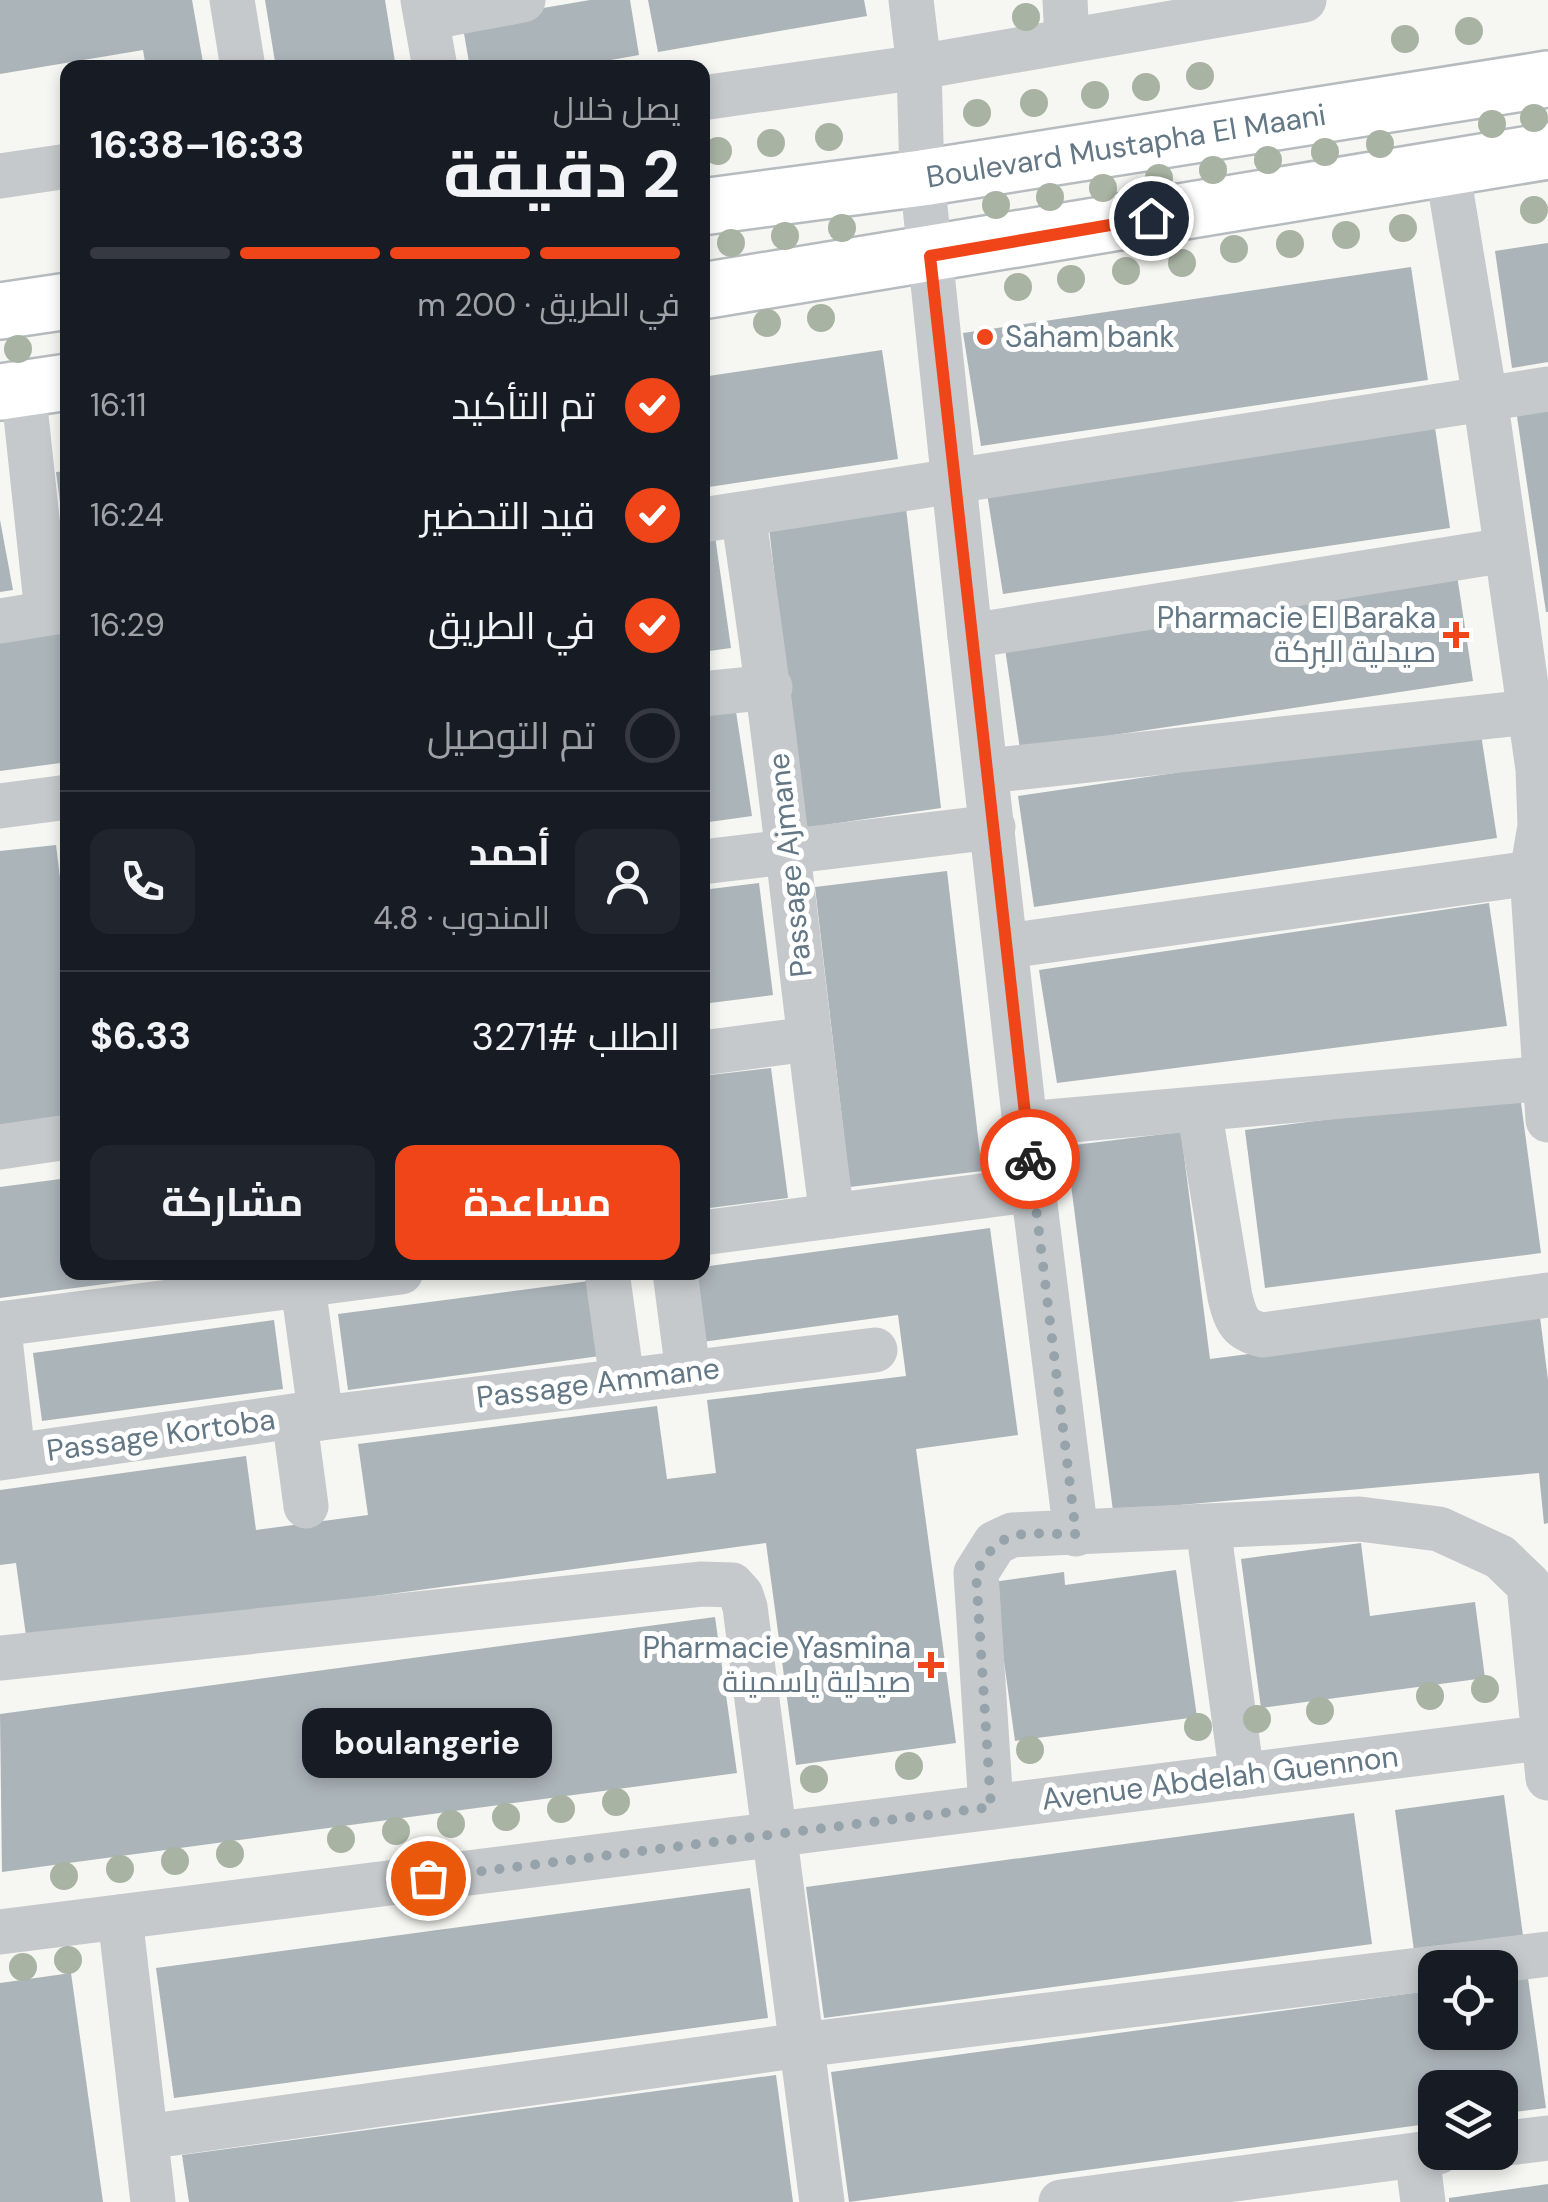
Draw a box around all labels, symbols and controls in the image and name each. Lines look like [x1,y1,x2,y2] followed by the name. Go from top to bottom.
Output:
[553,88,680,130] text: يصل خلال
[923,95,1329,196] street label: Boulevard Mustapha El Maani
[90,120,304,170] text: 16:33–16:38
[443,133,680,217] text: 2 دقيقة
[1109,176,1194,261] pin
[1124,191,1179,246] icon: home
[417,284,680,326] text: في الطريق · 200 m
[1005,317,1174,356] place label: Saham bank
[974,326,996,348] marker: Saham bank
[625,378,680,433] icon: check
[451,381,595,431] text: تم التأكيد
[90,384,147,426] text: 16:11
[625,488,680,543] icon: check
[421,491,595,541] text: قيد التحضير
[90,494,164,536] text: 16:24
[625,598,680,653] icon: check
[1157,598,1436,671] place label: Pharmacie El Baraka صيدلية البركة
[428,601,595,651] text: في الطريق
[90,604,165,646] text: 16:29
[1445,624,1467,646] marker: Pharmacie El Baraka صيدلية البركة
[427,711,595,761] text: تم التوصيل
[758,751,821,979] street label: Passage Ajmane
[469,827,550,877] text: أحمد
[90,829,195,934] button: phone
[575,829,680,934] button: person
[373,897,550,939] text: المندوب · 4.8
[90,1011,191,1061] text: $6.33
[471,1012,680,1062] text: الطلب #3271
[980,1109,1080,1209] courier
[1003,1132,1058,1187] icon: bike
[90,1145,375,1260] button: مشاركة
[395,1145,680,1260] button: مساعدة
[474,1348,722,1417] street label: Passage Ammane
[44,1399,278,1470] street label: Passage Kortoba
[642,1628,911,1701] place label: Pharmacie Yasmina صيدلية ياسمينة
[920,1654,942,1676] marker: Pharmacie Yasmina صيدلية ياسمينة
[303,1708,553,1778] callout: boulangerie
[334,1722,520,1764] text: boulangerie
[1039,1736,1401,1819] street label: Avenue Abdelah Guennon
[386,1836,471,1921] pin
[401,1851,456,1906] icon: bag
[1418,1950,1518,2170] map controls
[1418,1950,1518,2050] button: locate
[1418,2070,1518,2170] button: layers

